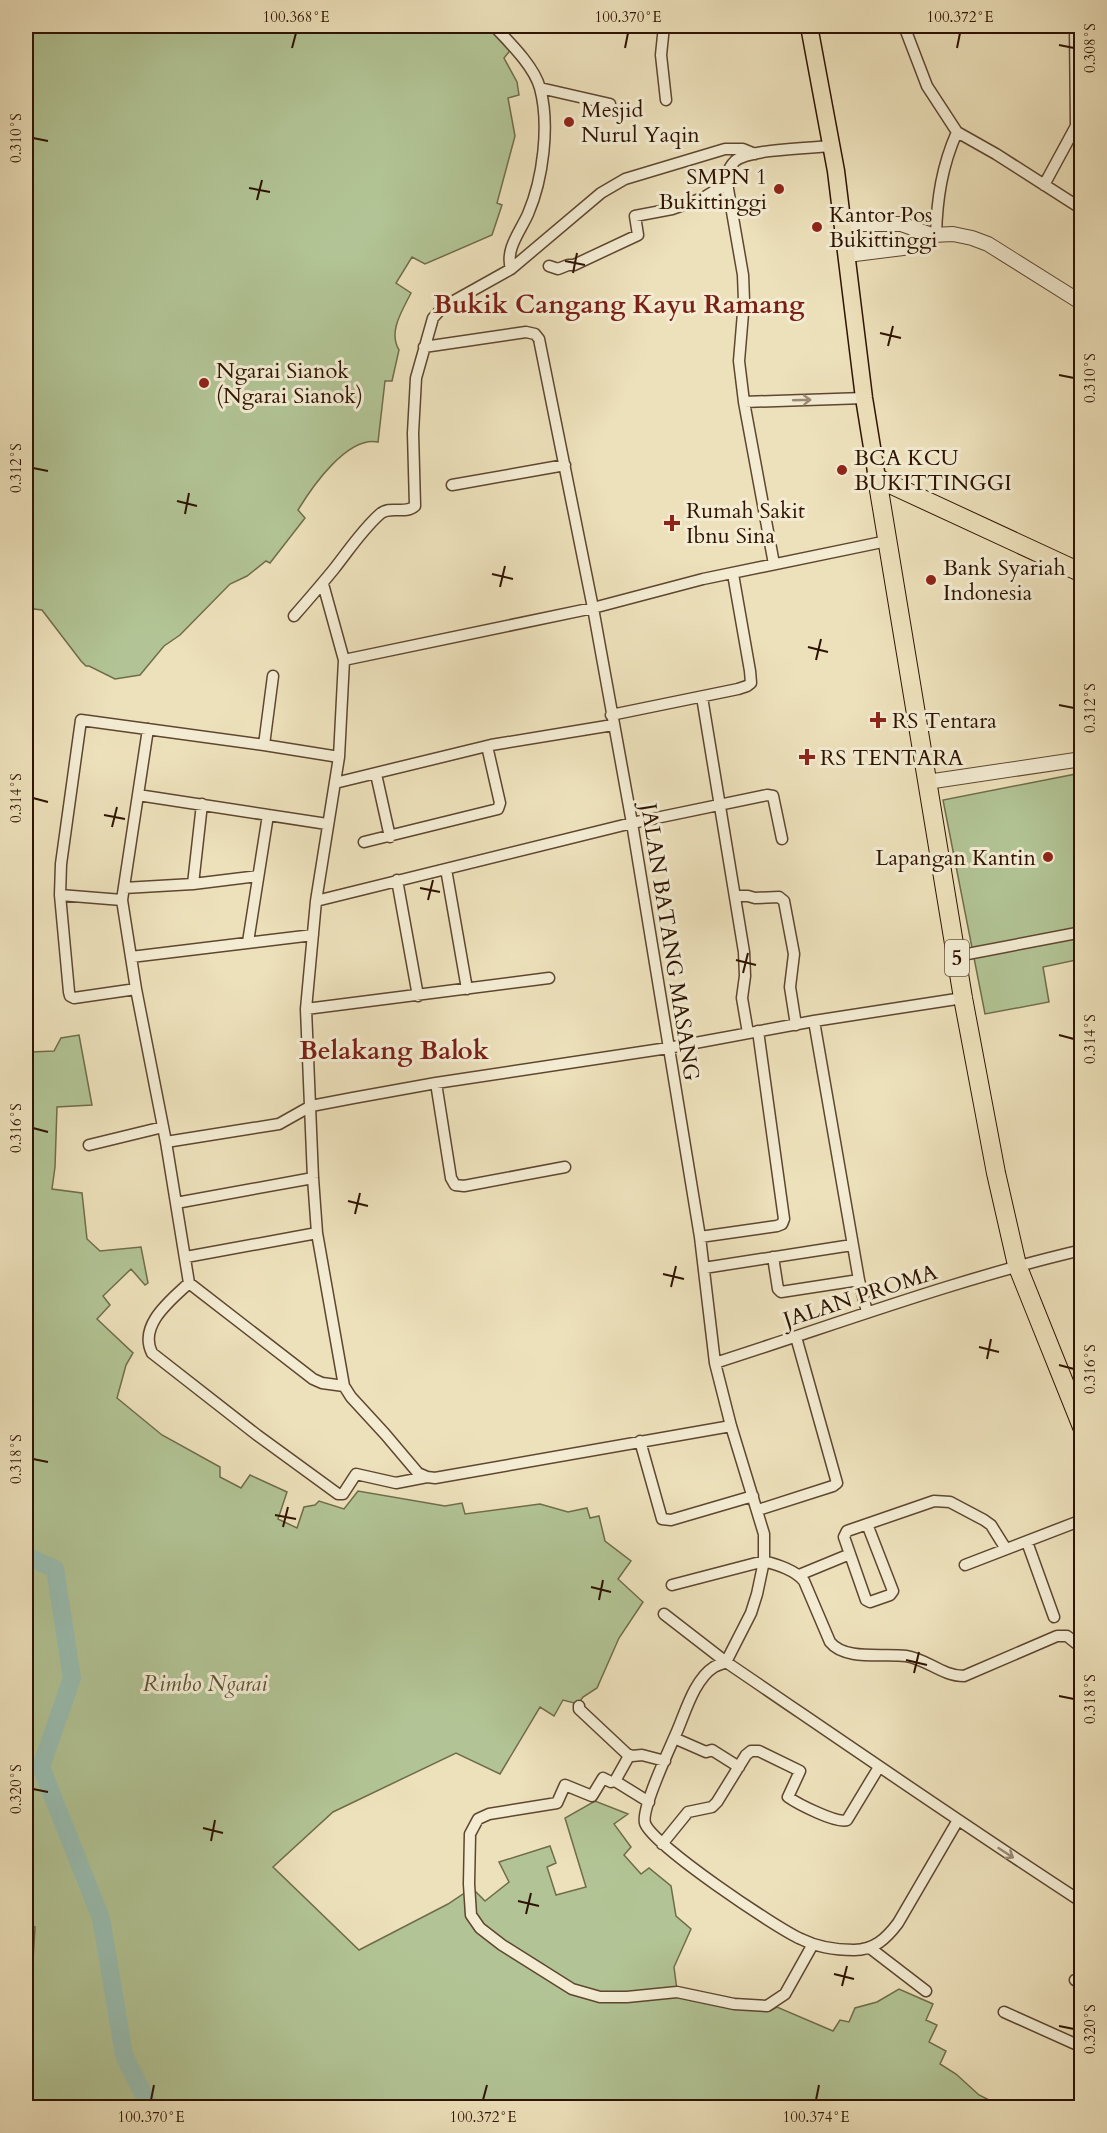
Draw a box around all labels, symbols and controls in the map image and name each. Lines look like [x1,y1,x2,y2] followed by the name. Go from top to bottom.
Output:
[263,7,329,27] text: 100.368°E
[595,7,661,27] text: 100.370°E
[927,7,993,27] text: 100.372°E
[1080,23,1100,73] text: 0.308°S
[581,95,700,150] place label: Mesjid Nurul Yaqin
[6,113,26,163] text: 0.310°S
[562,115,576,129] marker: Mesjid Nurul Yaqin
[659,162,767,217] place label: SMPN 1 Bukittinggi
[772,182,786,196] marker: SMPN 1 Bukittinggi
[829,200,937,255] place label: Kantor Pos Bukittinggi
[810,220,824,234] marker: Kantor Pos Bukittinggi
[433,287,805,322] district label: Bukik Cangang Kayu Ramang
[1080,353,1100,403] text: 0.310°S
[216,356,363,411] place label: Ngarai Sianok (Ngarai Sianok)
[197,376,211,390] marker: Ngarai Sianok (Ngarai Sianok)
[792,394,812,406] one-way arrow
[6,443,26,493] text: 0.312°S
[854,443,1012,498] place label: BCA KCU BUKITTINGGI
[835,463,849,477] marker: BCA KCU BUKITTINGGI
[686,496,805,551] place label: Rumah Sakit Ibnu Sina
[663,514,681,532] marker: Rumah Sakit Ibnu Sina
[943,553,1066,608] place label: Bank Syariah Indonesia
[924,573,938,587] marker: Bank Syariah Indonesia
[1080,683,1100,733] text: 0.312°S
[892,706,997,736] place label: RS Tentara
[869,711,887,729] marker: RS Tentara
[820,743,964,773] place label: RS TENTARA
[798,748,816,766] marker: RS TENTARA
[6,773,26,823] text: 0.314°S
[633,798,707,1083] street label: JALAN BATANG MASANG
[875,843,1036,873] place label: Lapangan Kantin
[1041,850,1055,864] marker: Lapangan Kantin
[945,940,969,976] road number: 5
[1080,1014,1100,1064] text: 0.314°S
[299,1033,490,1068] district label: Belakang Balok
[6,1103,26,1153] text: 0.316°S
[777,1257,942,1336] street label: JALAN PROMA
[1080,1344,1100,1394] text: 0.316°S
[6,1434,26,1484] text: 0.318°S
[143,1669,268,1699] park label: Rimbo Ngarai
[1080,1674,1100,1724] text: 0.318°S
[6,1764,26,1814] text: 0.320°S
[998,1847,1014,1859] one-way arrow
[1080,2004,1100,2054] text: 0.320°S
[118,2107,184,2127] text: 100.370°E
[450,2107,516,2127] text: 100.372°E
[783,2107,849,2127] text: 100.374°E

